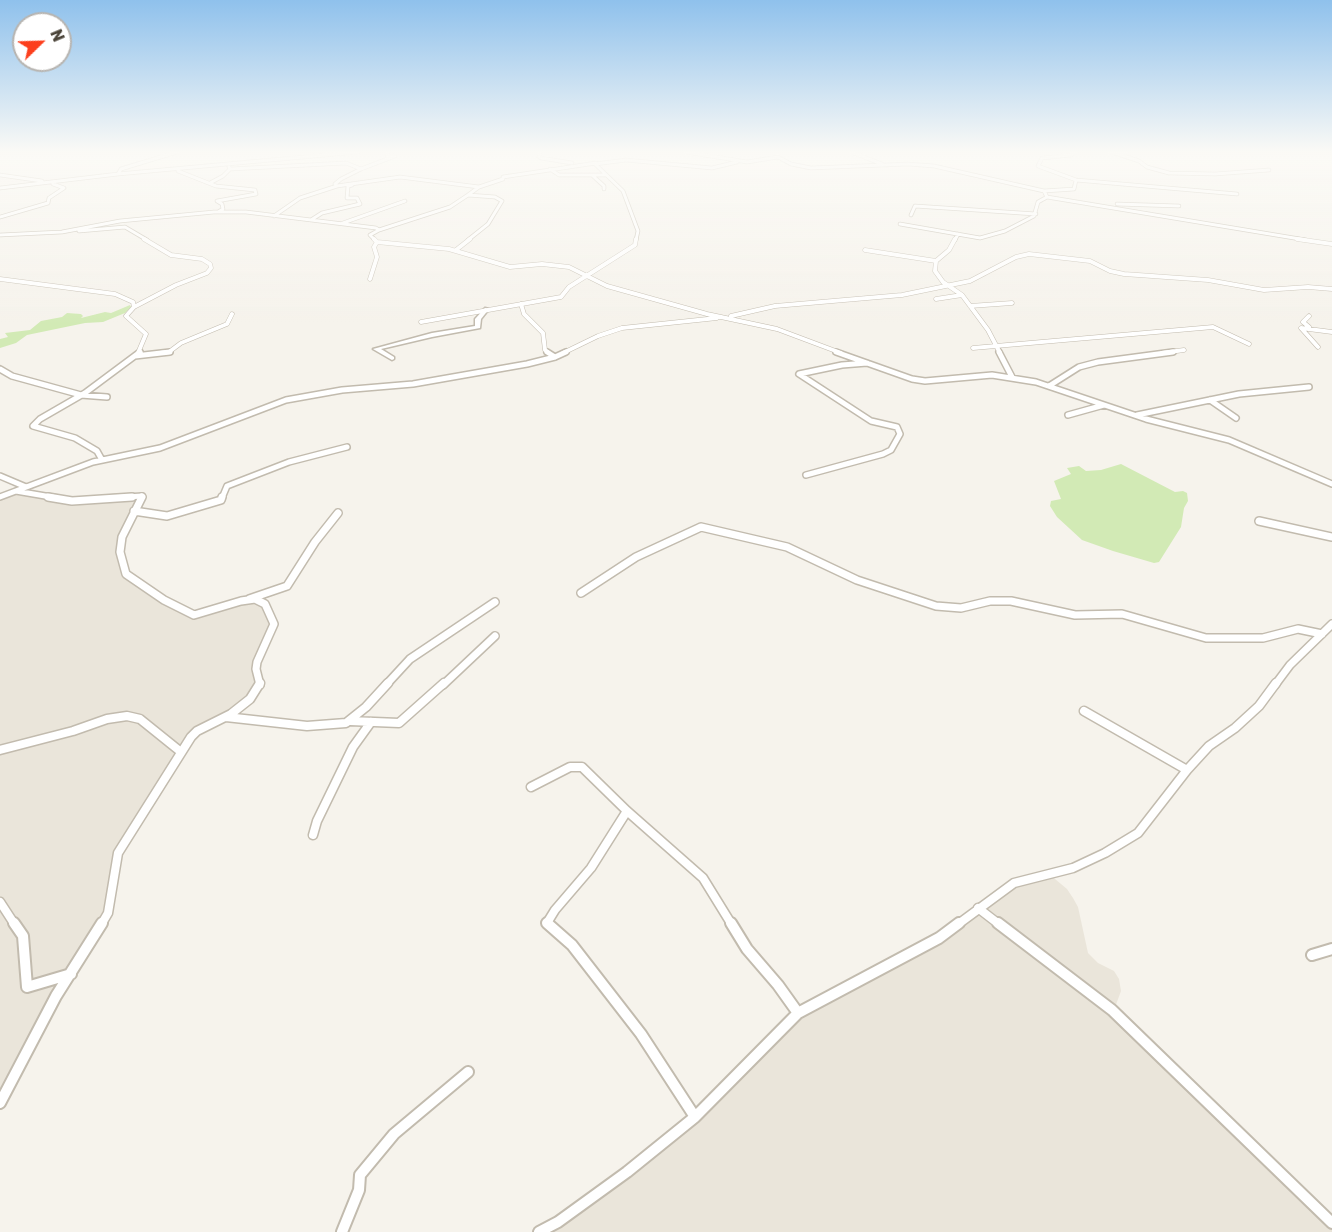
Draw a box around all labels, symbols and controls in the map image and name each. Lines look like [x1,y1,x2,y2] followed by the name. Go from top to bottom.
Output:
[12,12,72,72] north arrow
[46,27,68,45] text: N

